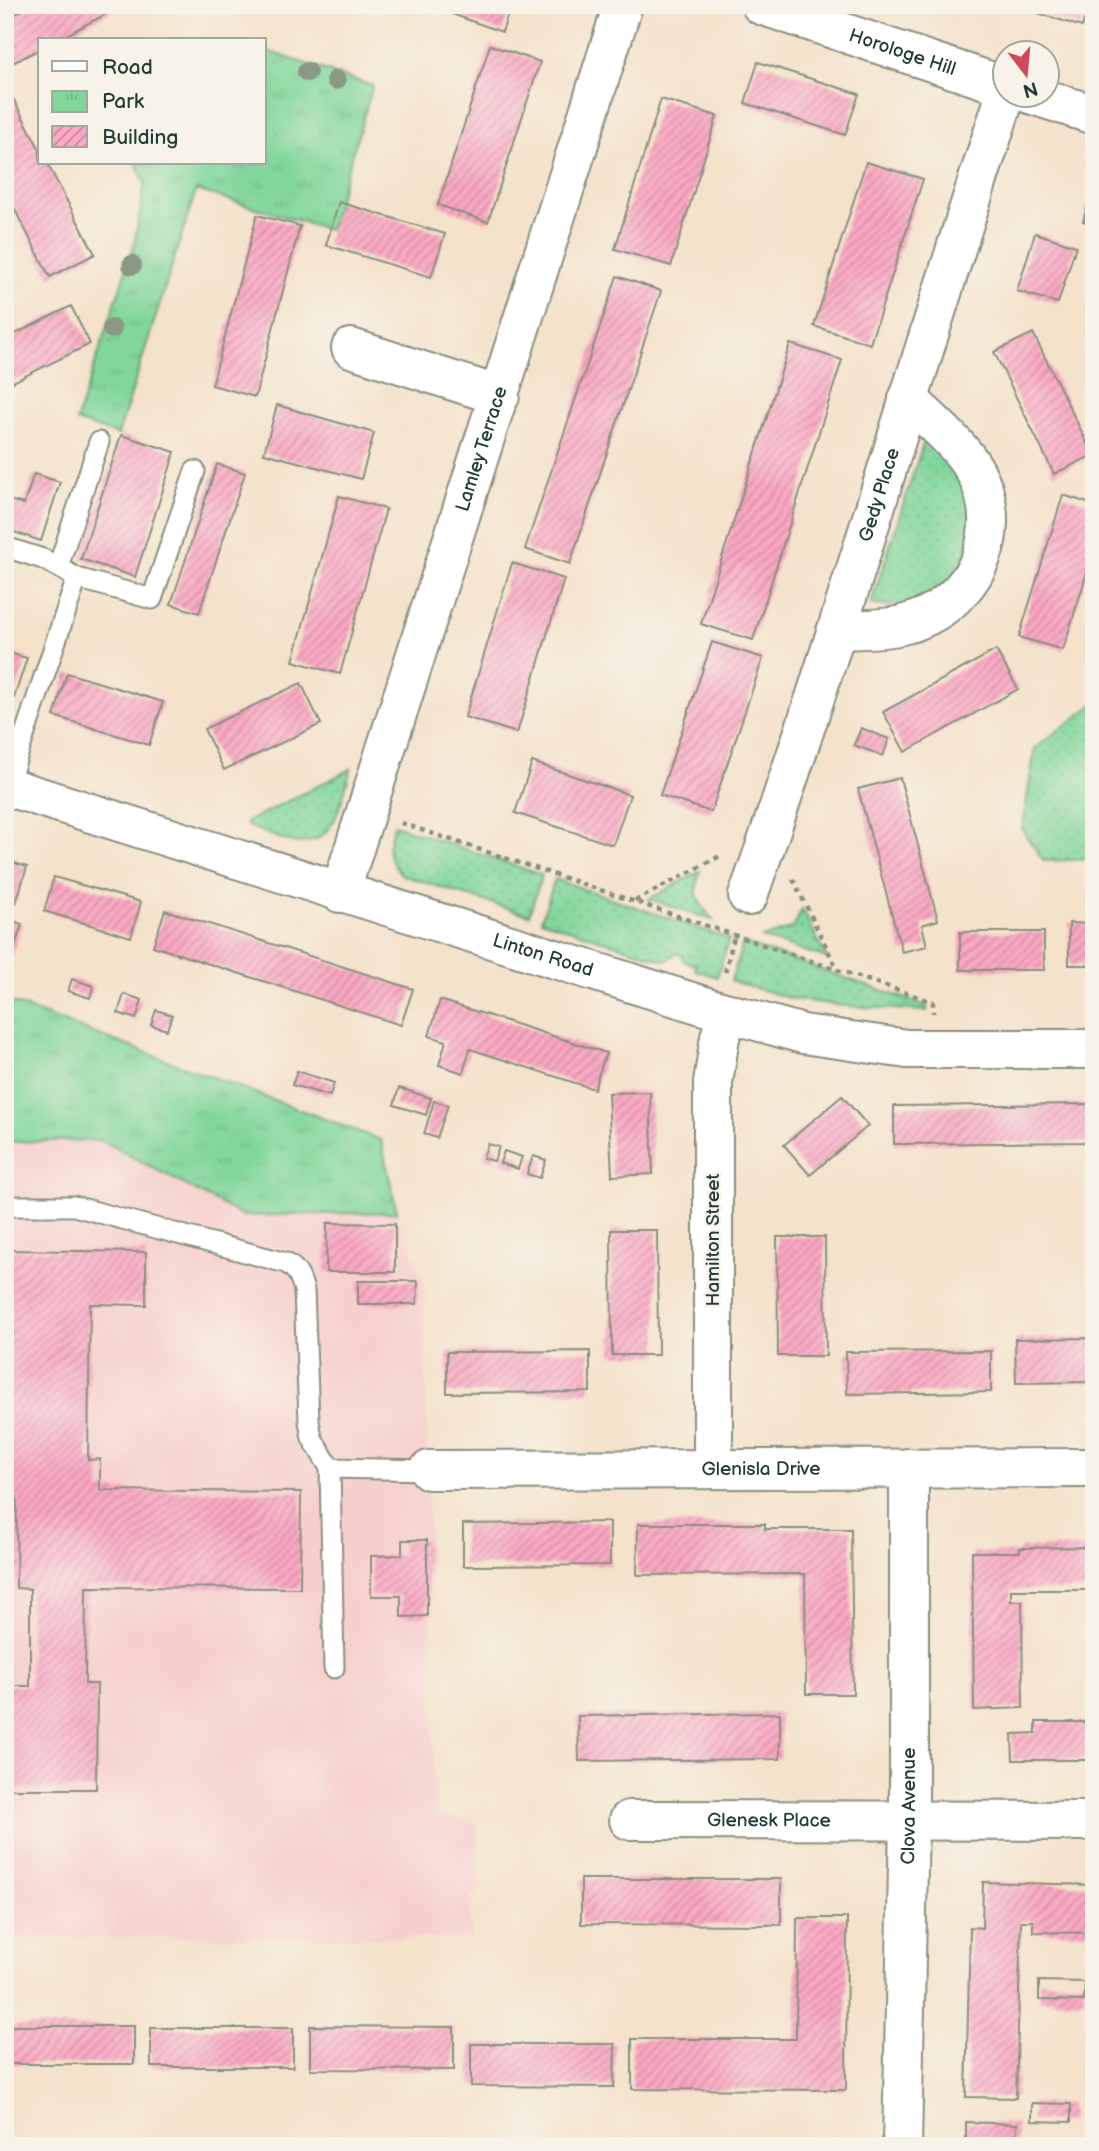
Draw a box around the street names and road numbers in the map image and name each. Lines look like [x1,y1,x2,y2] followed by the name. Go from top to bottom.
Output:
[846,24,959,81] street label: Horologe Hill
[451,383,512,515] street label: Lamley Terrace
[854,445,905,545] street label: Gedy Place
[490,929,596,982] street label: Linton Road
[702,1173,725,1306] street label: Hamilton Street
[701,1457,821,1481] street label: Glenisla Drive
[897,1748,921,1865] street label: Clova Avenue
[707,1809,831,1832] street label: Glenesk Place

